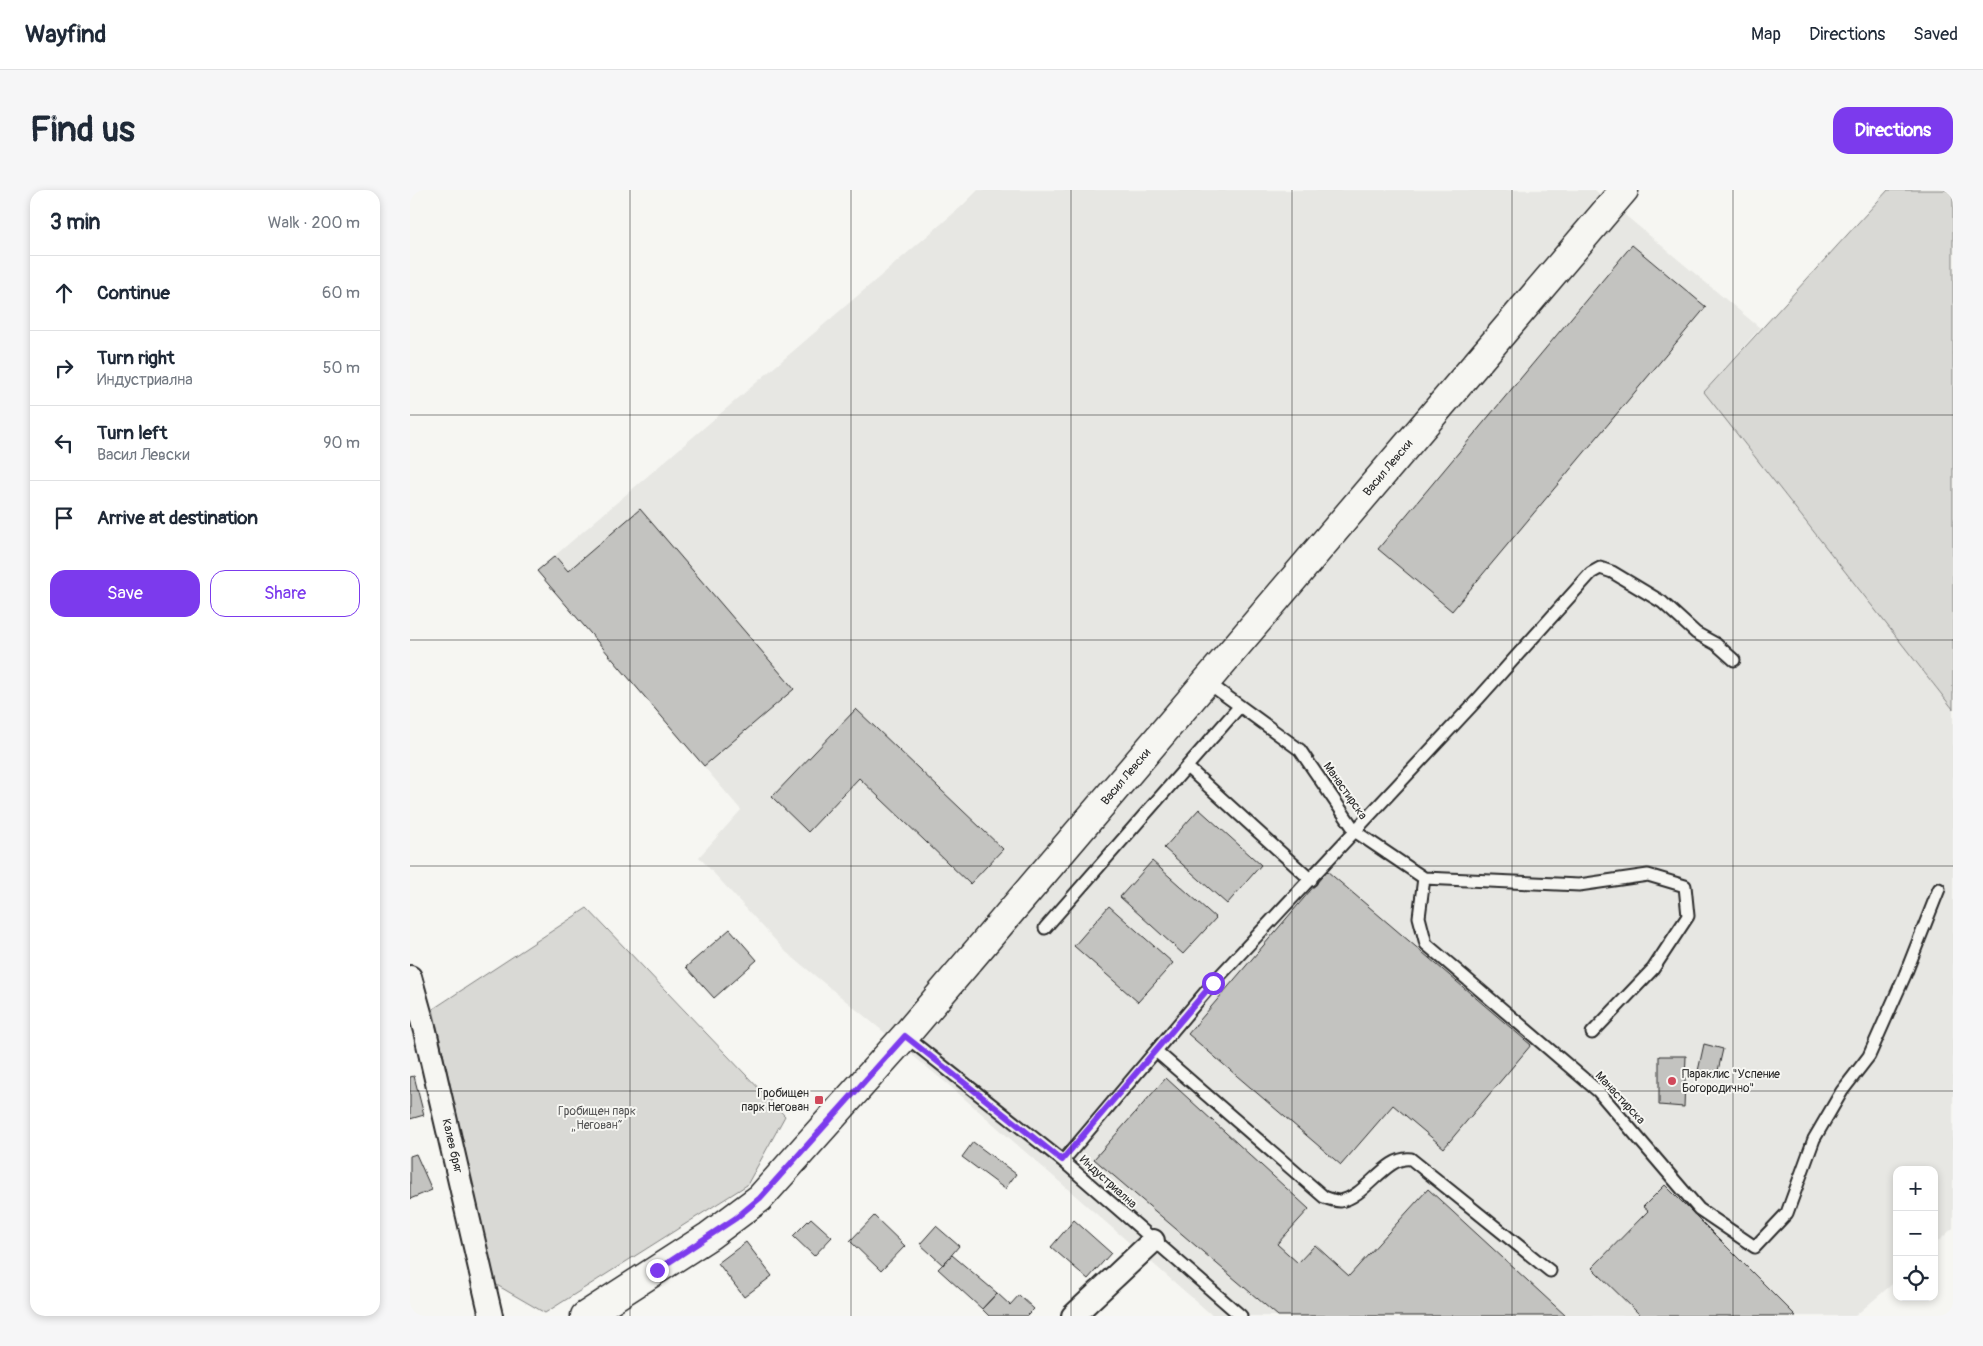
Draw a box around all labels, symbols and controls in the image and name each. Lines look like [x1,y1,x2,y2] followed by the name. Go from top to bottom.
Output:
[25,20,106,49] text: Wayfind
[1751,23,1781,46] text: Map
[1809,23,1885,46] text: Directions
[1913,23,1958,46] text: Saved
[1833,107,1953,154] button: Directions
[30,108,135,152] text: Find us
[50,209,100,236] text: 3 min
[268,213,360,233] text: Walk · 200 m
[50,279,78,307] icon: ahead
[97,281,170,305] text: Continue
[322,283,360,303] text: 60 m
[97,346,175,370] text: Turn right
[50,354,78,382] icon: right
[323,358,360,378] text: 50 m
[97,370,193,390] text: Индустриална
[97,421,167,445] text: Turn left
[50,429,78,457] icon: left
[323,433,360,453] text: 90 m
[1360,436,1416,499] street label: Васил Левски
[97,445,190,465] text: Васил Левски
[50,504,78,532] icon: arrive
[97,506,258,530] text: Arrive at destination
[50,570,200,617] button: Save
[210,570,360,617] button: Share
[1098,745,1154,808] street label: Васил Левски
[1320,759,1370,823] street label: Манастирска
[1202,972,1225,995] route start
[1682,1067,1780,1096] place label: Параклис "Успение Богородично"
[1592,1069,1648,1128] street label: Манастирска
[1666,1075,1678,1087] marker: Параклис "Успение Богородично"
[741,1086,809,1115] place label: Гробищен парк Негован
[813,1094,825,1106] marker: Гробищен парк Негован
[558,1104,636,1133] park label: Гробищен парк „Негован“
[438,1117,466,1175] street label: Калев бряг
[1076,1152,1140,1212] street label: Индустриална
[1893,1166,1938,1301] map controls
[1893,1166,1938,1211] button: +
[1893,1211,1938,1256] button: −
[1893,1256,1938,1301] button: locate
[646,1259,669,1282] route end

